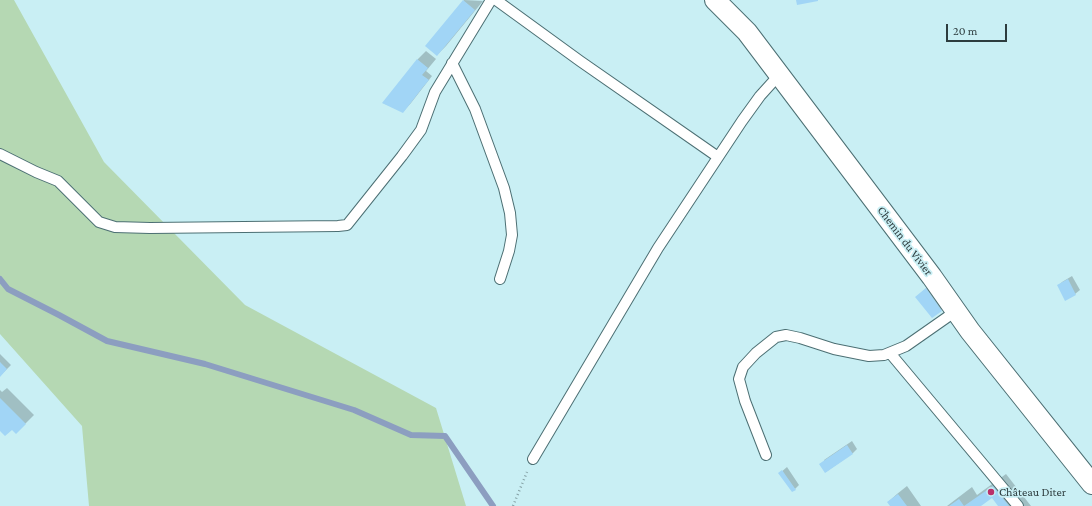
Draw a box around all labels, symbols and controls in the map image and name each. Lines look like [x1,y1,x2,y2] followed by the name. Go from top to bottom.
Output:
[948,16,1009,42] scale bar
[953,24,977,38] text: 20 m
[874,203,936,279] street label: Chemin du Vivier
[999,485,1066,499] place label: Château Diter
[986,487,996,497] marker: Château Diter

